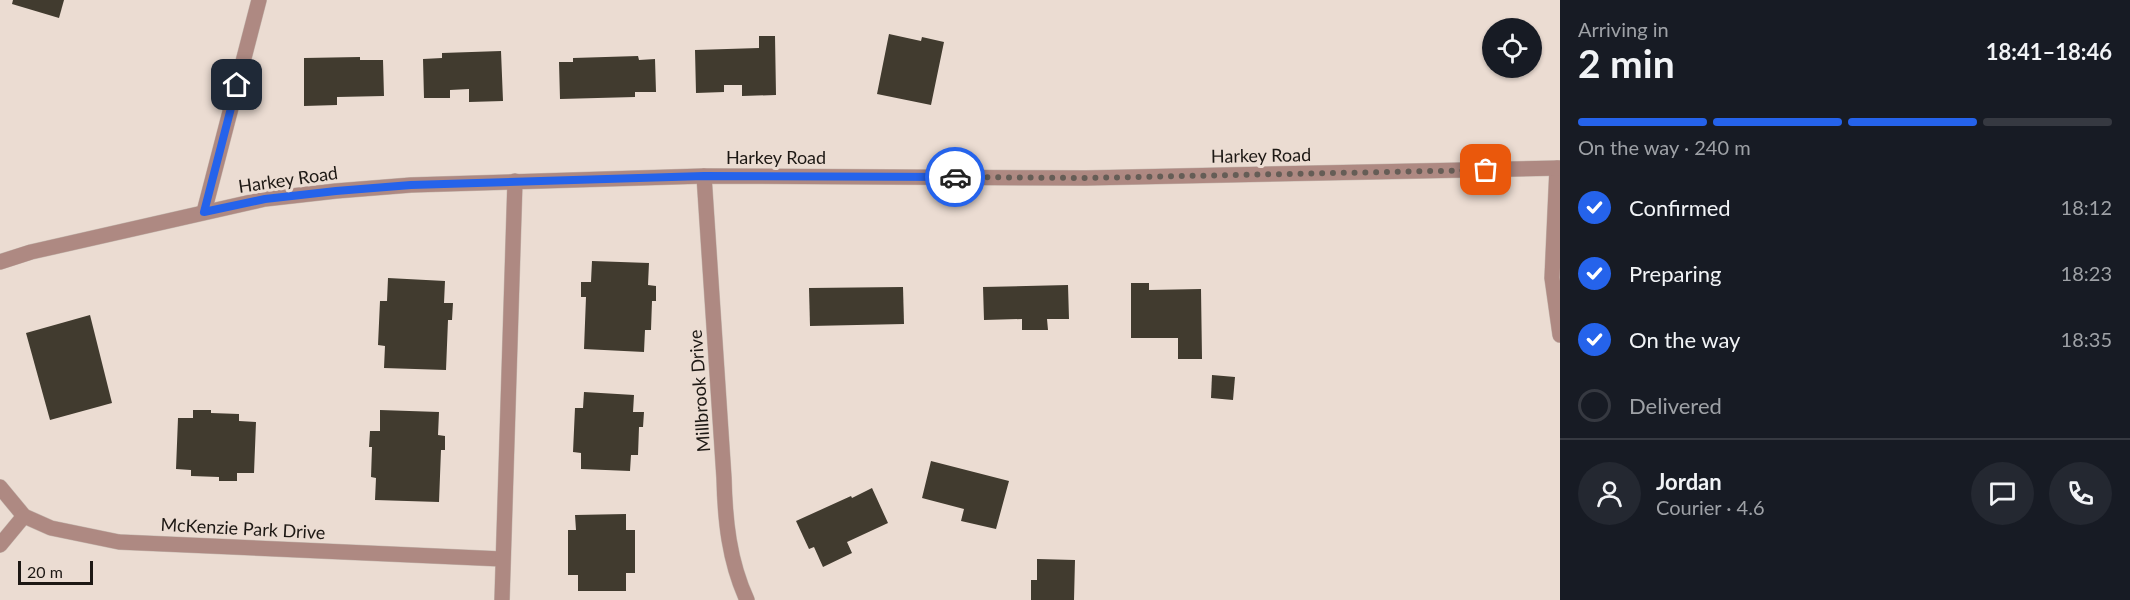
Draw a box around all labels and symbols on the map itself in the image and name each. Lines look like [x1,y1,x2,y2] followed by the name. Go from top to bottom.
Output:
[211,59,262,110] pin
[1211,143,1311,167] street label: Harkey Road
[1460,144,1511,195] pin
[726,146,826,168] street label: Harkey Road
[925,147,985,207] courier
[237,161,339,197] street label: Harkey Road
[684,329,714,453] street label: Millbrook Drive
[160,513,326,543] street label: McKenzie Park Drive
[18,558,93,586] scale bar

